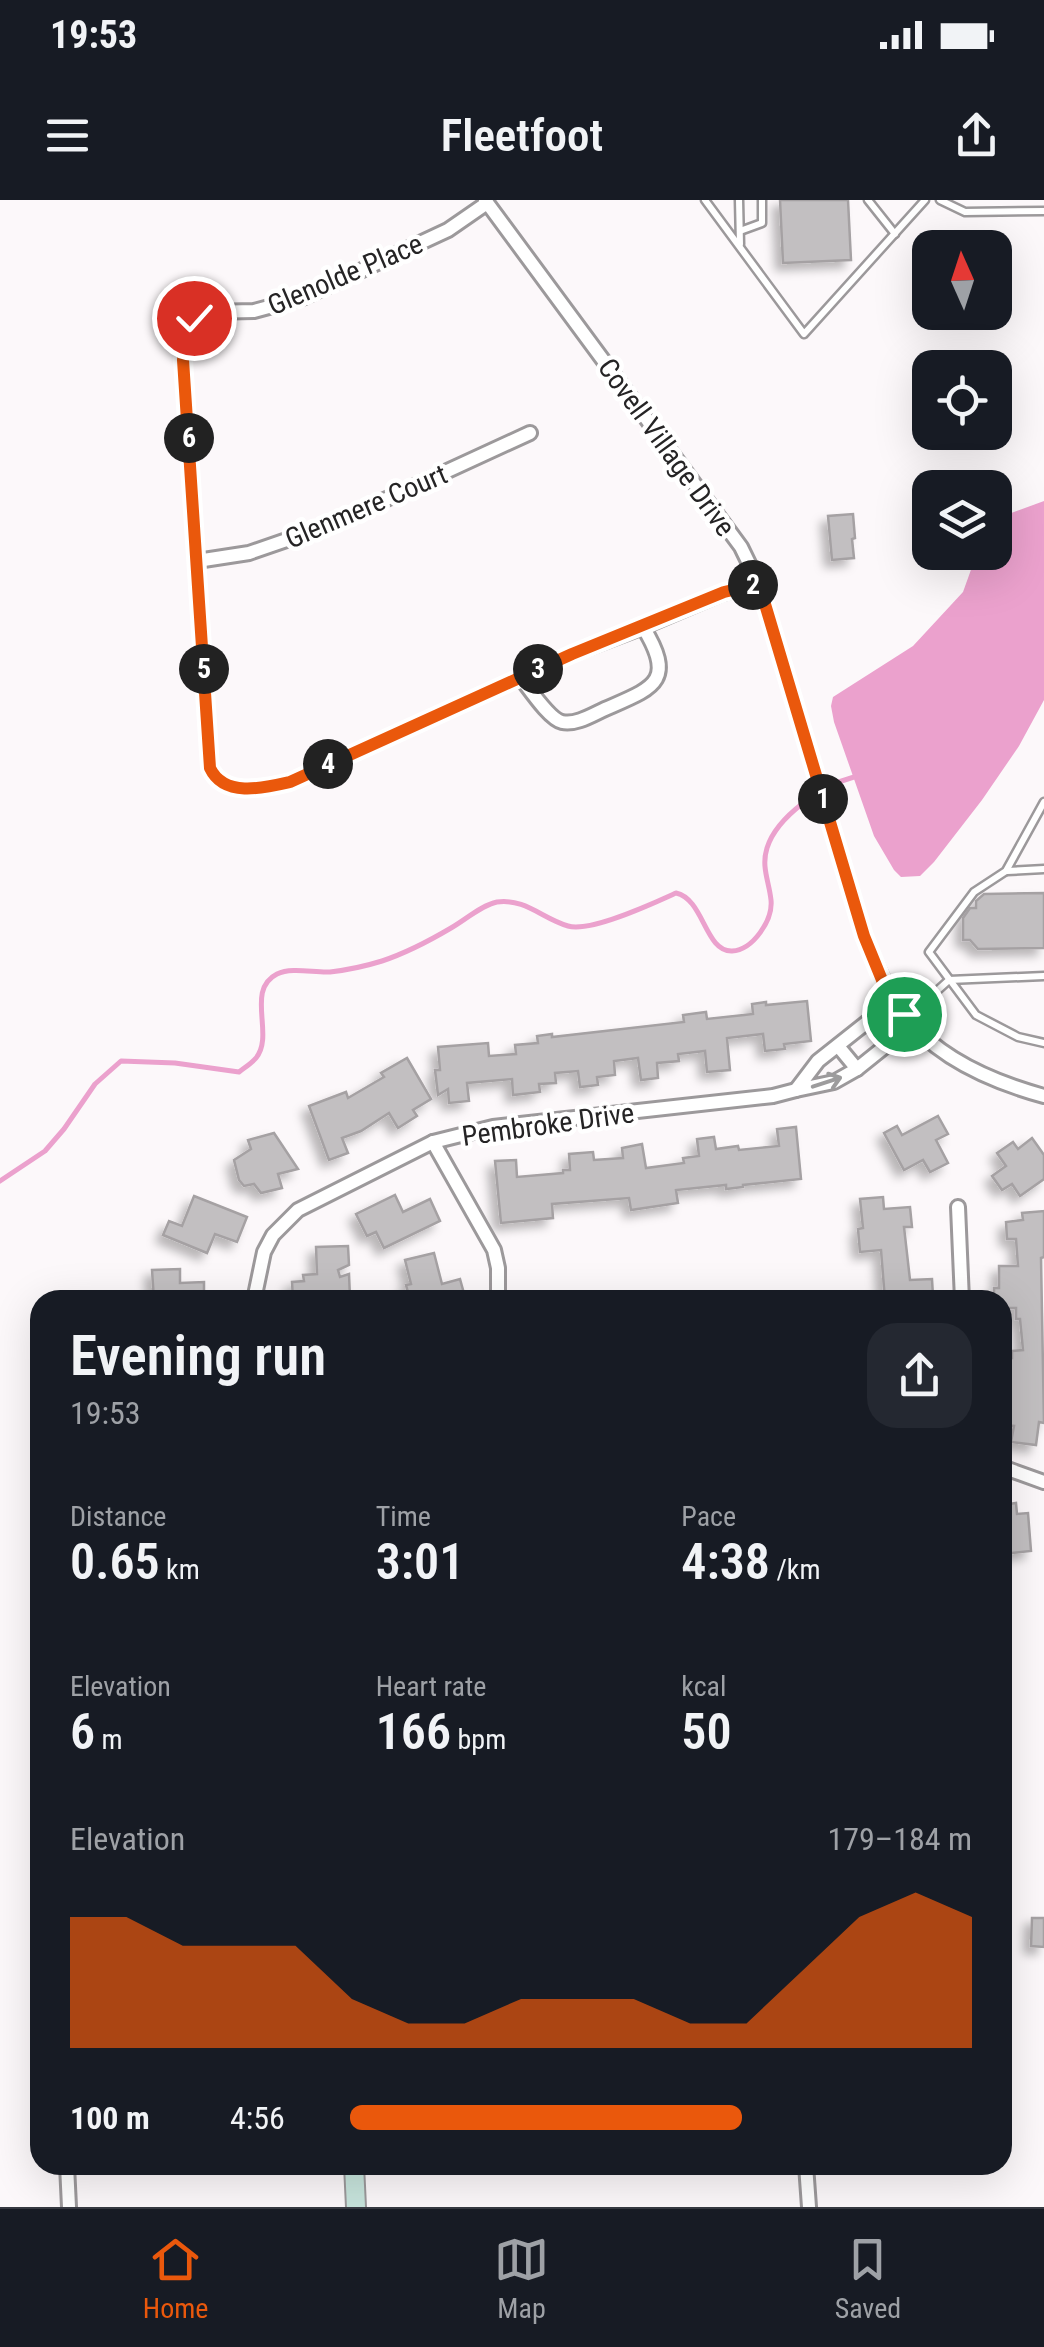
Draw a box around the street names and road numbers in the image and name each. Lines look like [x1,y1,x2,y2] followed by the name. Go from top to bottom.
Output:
[263,227,428,322] street label: Glenolde Place
[591,352,742,543] street label: Covell Village Drive
[280,458,452,555] street label: Glenmere Court
[460,1096,636,1153] street label: Pembroke Drive

